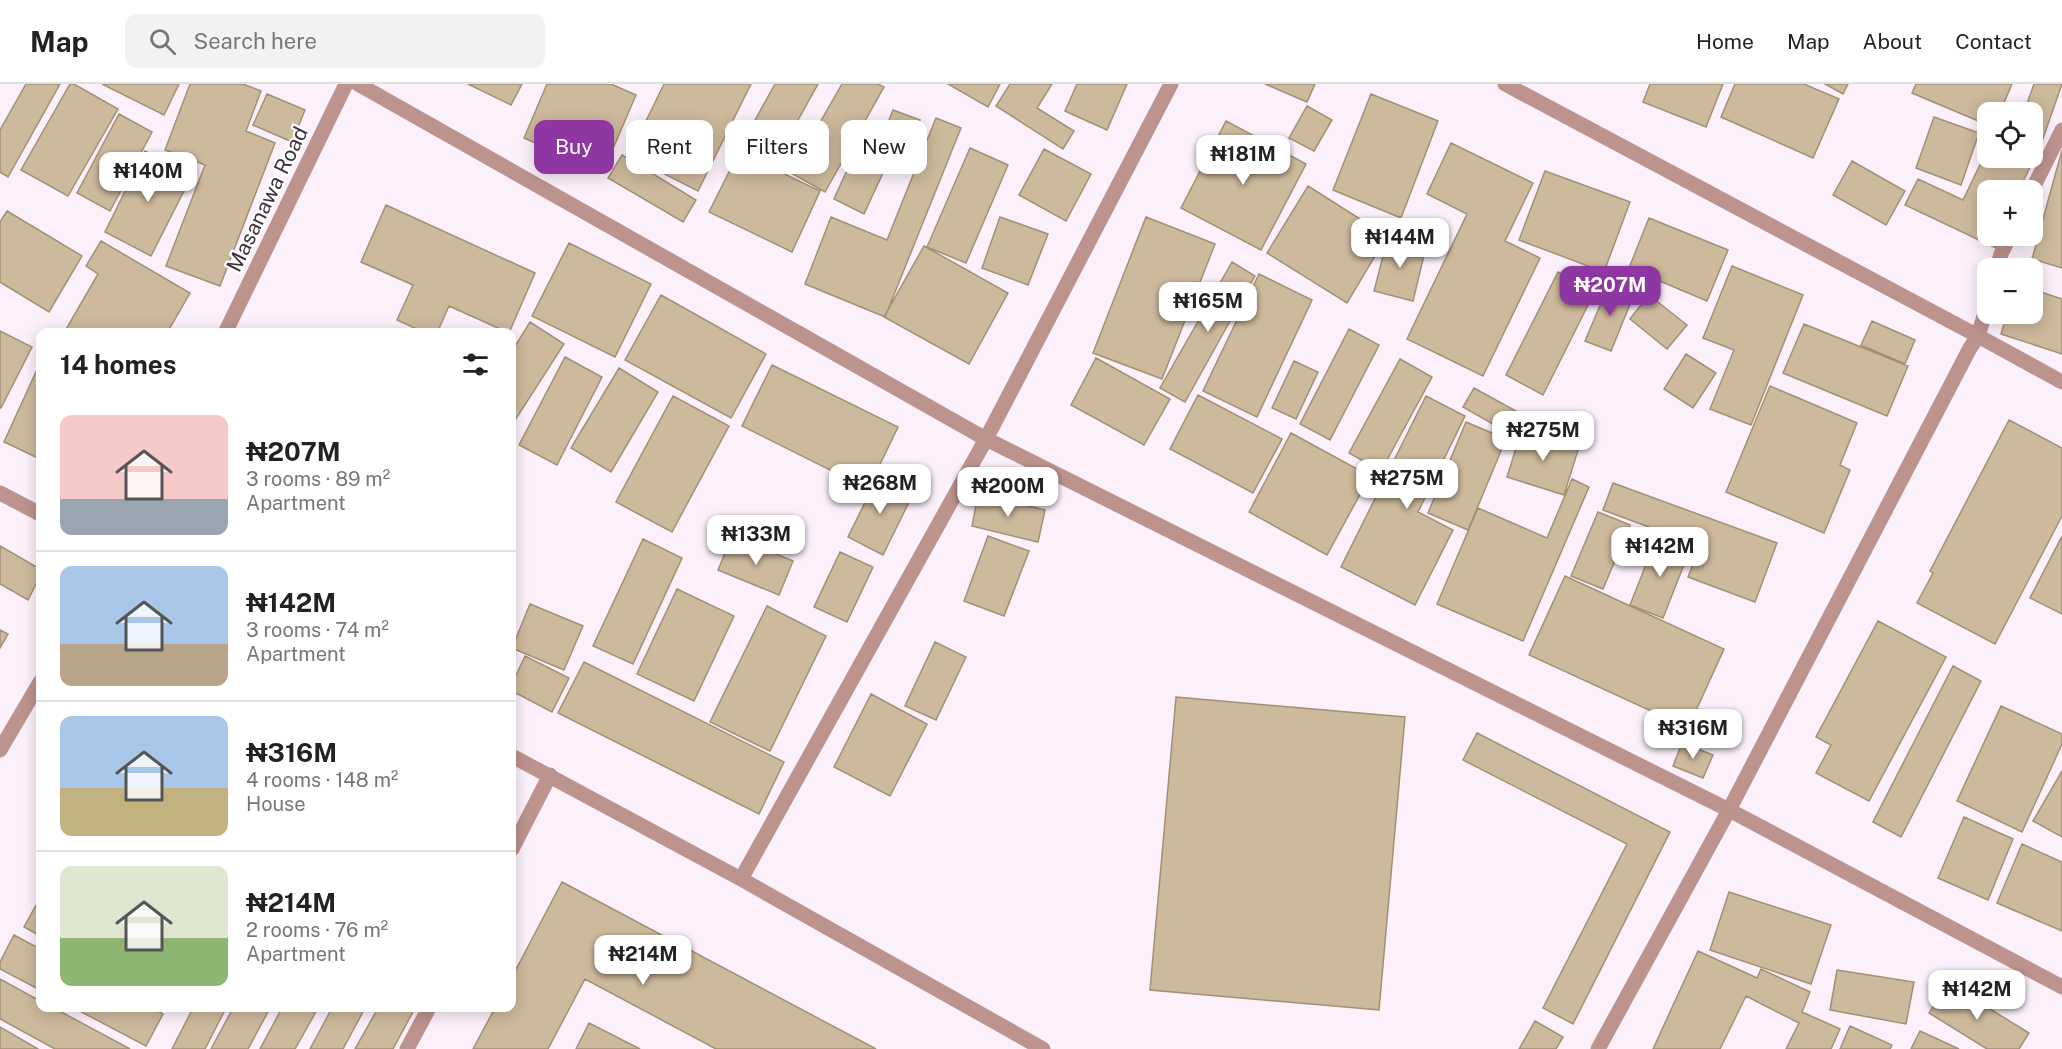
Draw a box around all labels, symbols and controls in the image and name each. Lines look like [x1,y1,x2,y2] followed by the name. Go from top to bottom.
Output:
[125,14,545,68] search box
[30,25,89,58] text: Map
[146,25,179,58] icon: search
[194,28,317,54] text: Search here
[1696,29,1754,54] text: Home
[1787,29,1830,54] text: Map
[1863,29,1922,54] text: About
[1955,29,2032,54] text: Contact
[1977,102,2043,324] map controls
[1977,102,2043,168] button: locate
[534,120,614,174] chip: Buy
[626,120,713,174] chip: Rent
[725,120,829,174] chip: Filters
[841,120,927,174] chip: New
[221,122,313,276] street label: Masanawa Road
[1201,135,1285,186] pin: ₦181M
[1210,142,1276,166] text: ₦181M
[106,152,190,203] pin: ₦140M
[113,159,183,183] text: ₦140M
[1977,180,2043,246] button: +
[1358,218,1442,269] pin: ₦144M
[1365,225,1435,249] text: ₦144M
[1977,258,2043,324] button: −
[1568,266,1652,317] pin: ₦207M
[1574,273,1646,297] text: ₦207M
[1166,282,1250,333] pin: ₦165M
[1173,289,1243,313] text: ₦165M
[459,348,492,381] icon: filters
[60,349,176,380] text: 14 homes
[1501,411,1585,462] pin: ₦275M
[1506,418,1580,442] text: ₦275M
[246,436,341,467] text: ₦207M
[108,439,180,511] icon: home
[1365,459,1449,510] pin: ₦275M
[838,464,922,515] pin: ₦268M
[1370,466,1444,490] text: ₦275M
[246,467,390,491] text: 3 rooms · 89 m²
[966,467,1050,518] pin: ₦200M
[843,471,917,495] text: ₦268M
[971,474,1045,498] text: ₦200M
[246,491,346,515] text: Apartment
[714,515,798,566] pin: ₦133M
[721,522,791,546] text: ₦133M
[1618,527,1702,578] pin: ₦142M
[1625,534,1695,558] text: ₦142M
[246,587,336,618] text: ₦142M
[108,590,180,662] icon: home
[246,618,389,642] text: 3 rooms · 74 m²
[246,642,346,666] text: Apartment
[1651,709,1735,760] pin: ₦316M
[1658,716,1728,740] text: ₦316M
[246,737,337,768] text: ₦316M
[108,740,180,812] icon: home
[246,768,398,792] text: 4 rooms · 148 m²
[246,792,306,816] text: House
[246,887,336,918] text: ₦214M
[108,890,180,962] icon: home
[246,918,388,942] text: 2 rooms · 76 m²
[601,935,685,986] pin: ₦214M
[246,942,346,966] text: Apartment
[608,942,678,966] text: ₦214M
[1935,970,2019,1021] pin: ₦142M
[1942,977,2012,1001] text: ₦142M

